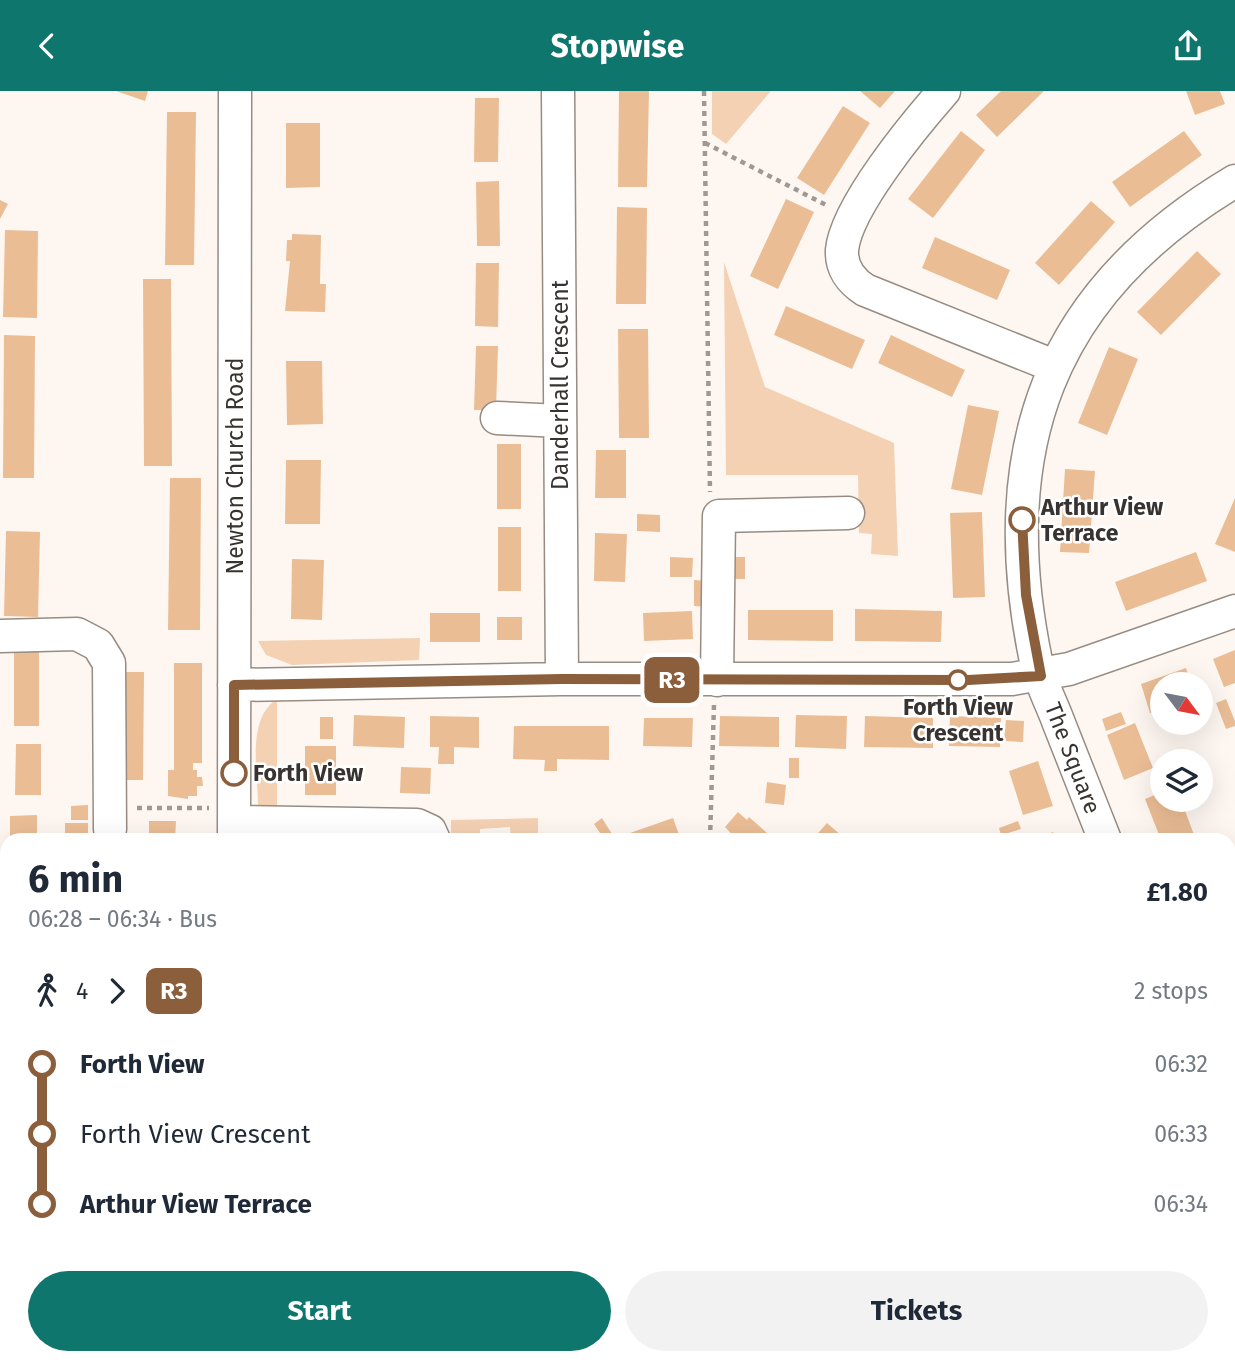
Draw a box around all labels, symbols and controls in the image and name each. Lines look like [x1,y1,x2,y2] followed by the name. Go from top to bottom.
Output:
[28,27,66,65] icon: back
[551,27,684,65] text: Stopwise
[1169,27,1207,65] icon: share
[546,279,574,490] street label: Danderhall Crescent
[221,357,249,575] street label: Newton Church Road
[1040,493,1164,547] place label: Arthur View Terrace
[1009,507,1035,533] marker: Arthur View Terrace
[640,657,704,703] line badge: R3
[658,666,686,694] text: R3
[948,670,968,690] marker: Forth View Crescent
[1150,672,1213,735] north arrow
[1150,672,1213,812] map controls
[903,693,1014,747] place label: Forth View Crescent
[1039,698,1107,818] street label: The Square
[1150,749,1213,812] button: layers
[253,759,364,787] place label: Forth View
[221,760,247,786] marker: Forth View
[28,856,123,902] text: 6 min
[1146,877,1208,908] text: £1.80
[28,905,217,933] text: 06:28 – 06:34 · Bus
[28,972,66,1010] icon: walk
[98,972,136,1010] icon: forward
[76,977,88,1005] text: 4
[160,977,188,1005] text: R3
[1134,977,1208,1005] text: 2 stops
[80,1049,205,1080] text: Forth View
[1155,1050,1208,1078] text: 06:32
[80,1119,311,1150] text: Forth View Crescent
[1154,1120,1208,1148] text: 06:33
[80,1189,312,1220] text: Arthur View Terrace
[1154,1190,1208,1218] text: 06:34
[28,1271,611,1351] button: Start
[625,1271,1208,1351] button: Tickets

